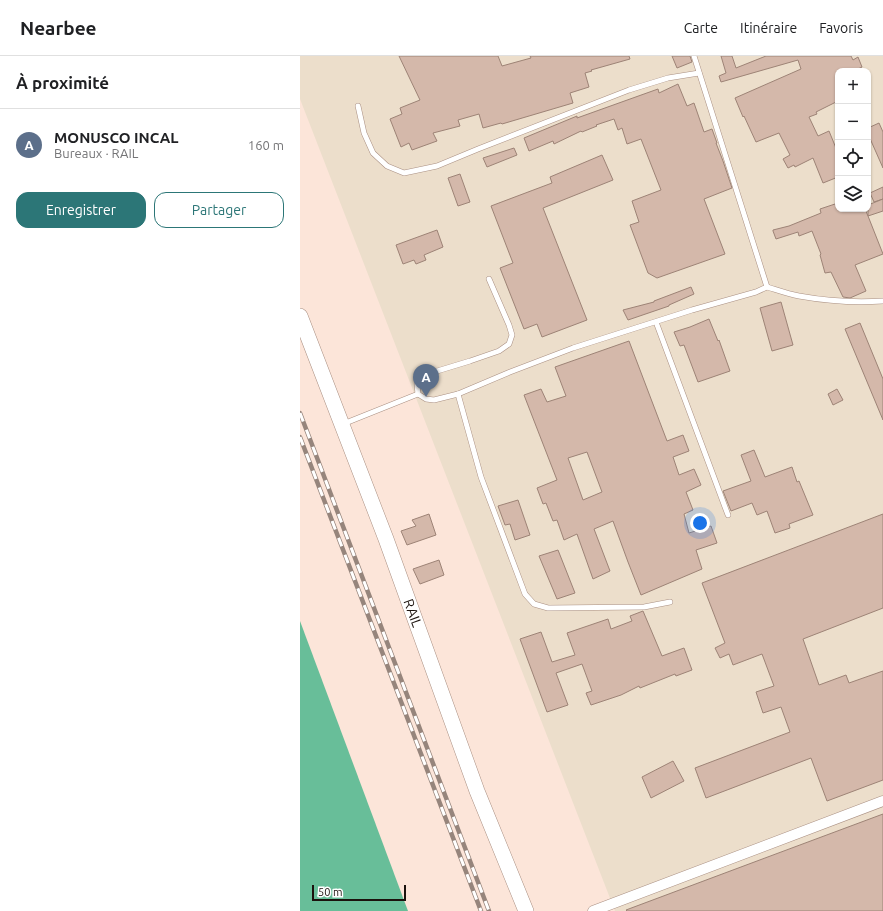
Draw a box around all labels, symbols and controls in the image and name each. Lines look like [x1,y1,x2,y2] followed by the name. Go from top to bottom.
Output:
[20,17,97,39] text: Nearbee
[684,20,718,36] text: Carte
[740,20,797,36] text: Itinéraire
[819,20,863,36] text: Favoris
[835,68,871,212] map controls
[835,68,871,104] button: +
[16,73,109,92] text: À proximité
[835,104,871,140] button: −
[54,129,179,146] text: MONUSCO INCAL
[24,138,34,152] text: A
[248,138,284,152] text: 160 m
[835,140,871,176] button: locate
[54,146,138,160] text: Bureaux · RAIL
[835,176,871,212] button: layers
[16,192,146,228] button: Enregistrer
[154,192,284,228] button: Partager
[413,364,439,397] pin: A
[690,513,710,533] your location
[401,597,425,629] street label: RAIL
[312,883,406,902] scale bar
[318,886,342,898] text: 50 m

